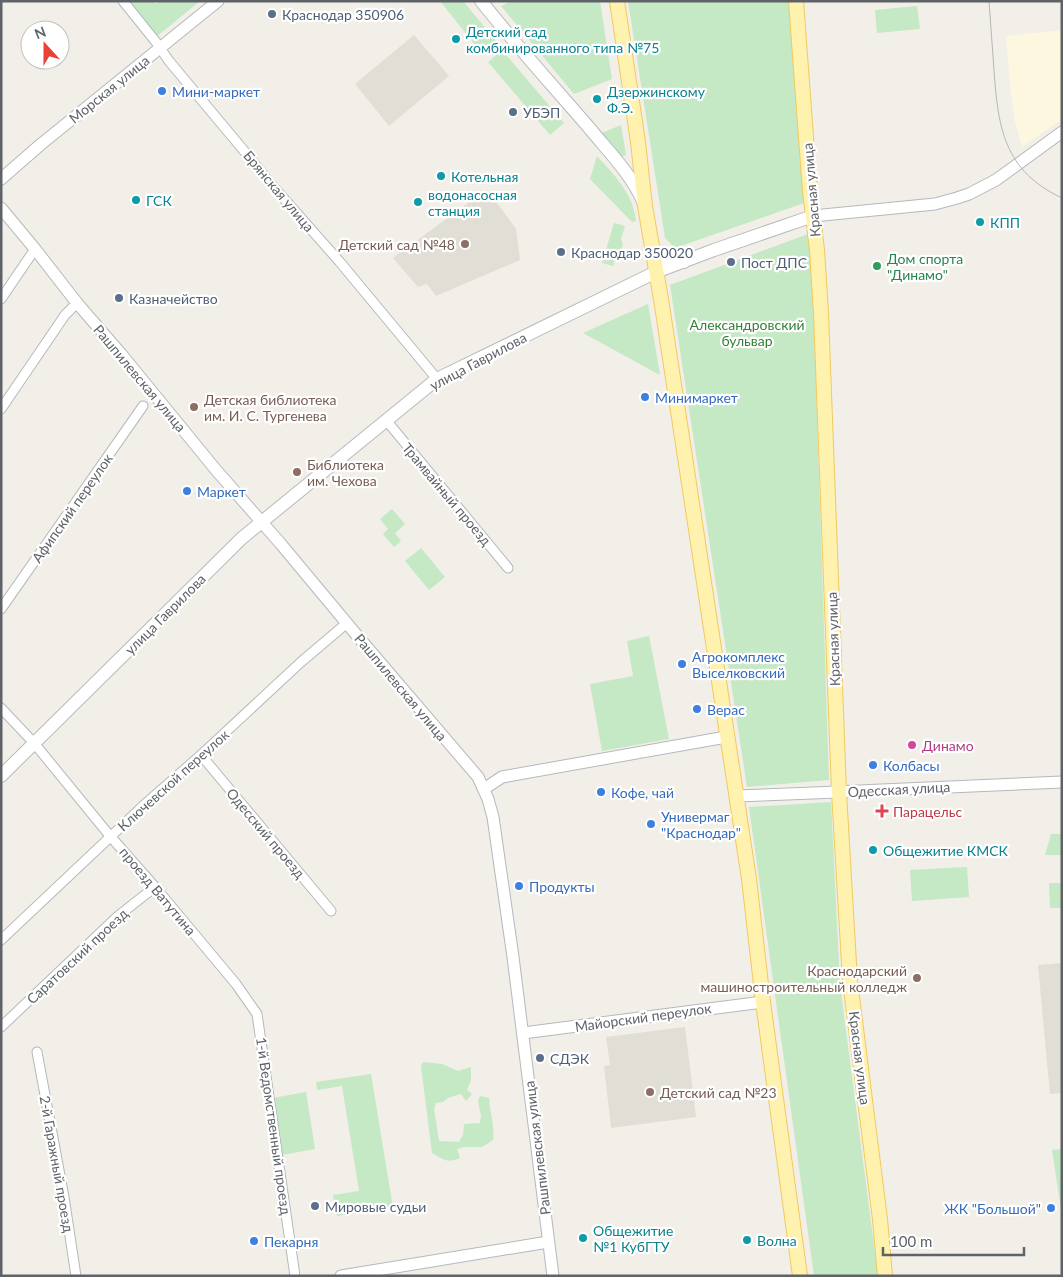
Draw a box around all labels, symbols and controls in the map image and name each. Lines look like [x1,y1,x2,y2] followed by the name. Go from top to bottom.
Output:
[282,6,404,23] place label: Краснодар 350906
[266,8,278,20] marker: Краснодар 350906
[20,20,70,70] north arrow
[32,23,48,42] text: N
[466,23,659,56] place label: Детский сад комбинированного типа №75
[450,33,462,45] marker: Детский сад комбинированного типа №75
[65,51,153,127] street label: Морская улица
[172,83,260,100] place label: Мини-маркет
[607,83,706,116] place label: Дзержинскому Ф.Э.
[156,85,168,97] marker: Мини-маркет
[591,93,603,105] marker: Дзержинскому Ф.Э.
[523,104,560,121] place label: УБЭП
[507,106,519,118] marker: УБЭП
[798,142,824,238] street label: Красная улица
[240,147,318,235] street label: Брянская улица
[451,168,518,185] place label: Котельная
[435,170,447,182] marker: Котельная
[428,186,517,219] place label: водонасосная станция
[146,192,172,209] place label: ГСК
[130,194,142,206] marker: ГСК
[412,196,424,208] marker: водонасосная станция
[990,214,1020,231] place label: КПП
[974,216,986,228] marker: КПП
[338,236,455,253] place label: Детский сад №48
[459,238,471,250] marker: Детский сад №48
[571,244,693,261] place label: Краснодар 350020
[555,246,567,258] marker: Краснодар 350020
[887,250,963,283] place label: Дом спорта "Динамо"
[741,254,808,271] place label: Пост ДПС
[725,256,737,268] marker: Пост ДПС
[871,260,883,272] marker: Дом спорта "Динамо"
[129,290,218,307] place label: Казначейство
[113,292,125,304] marker: Казначейство
[689,316,805,349] park label: Александровский бульвар
[90,321,190,435] street label: Рашпилевская улица
[427,328,529,394] street label: улица Гаврилова
[655,389,738,406] place label: Минимаркет
[204,391,337,424] place label: Детская библиотека им. И. С. Тургенева
[639,391,651,403] marker: Минимаркет
[188,401,200,413] marker: Детская библиотека им. И. С. Тургенева
[399,439,495,549] street label: Трамвайный проезд
[28,450,116,566] street label: Афипский переулок
[307,456,384,489] place label: Библиотека им. Чехова
[291,466,303,478] marker: Библиотека им. Чехова
[197,483,246,500] place label: Маркет
[181,485,193,497] marker: Маркет
[121,570,209,658] street label: улица Гаврилова
[823,592,843,686] street label: Красная улица
[351,630,451,744] street label: Рашпилевская улица
[692,648,785,681] place label: Агрокомплекс Выселковский
[676,658,688,670] marker: Агрокомплекс Выселковский
[707,701,745,718] place label: Верас
[691,703,703,715] marker: Верас
[114,725,233,834] street label: Ключевской переулок
[922,737,974,754] place label: Динамо
[906,739,918,751] marker: Динамо
[883,757,940,774] place label: Колбасы
[867,759,879,771] marker: Колбасы
[847,778,951,800] street label: Одесская улица
[223,784,309,882] street label: Одесский проезд
[611,784,674,801] place label: Кофе, чай
[595,786,607,798] marker: Кофе, чай
[893,803,962,820] place label: Парацельс
[875,804,889,818] marker: Парацельс
[661,808,741,841] place label: Универмаг "Краснодар"
[645,818,657,830] marker: Универмаг "Краснодар"
[883,842,1009,859] place label: Общежитие КМСК
[116,844,200,938] street label: проезд Ватутина
[867,844,879,856] marker: Общежитие КМСК
[529,878,595,895] place label: Продукты
[513,880,525,892] marker: Продукты
[23,904,131,1007] street label: Саратовский проезд
[700,962,907,995] place label: Краснодарский машиностроительный колледж
[911,972,923,984] marker: Краснодарский машиностроительный колледж
[574,999,713,1035] street label: Майорский переулок
[846,1010,874,1106] street label: Красная улица
[253,1036,295,1216] street label: 1-й Ведомственный проезд
[550,1050,590,1067] place label: СДЭК
[534,1052,546,1064] marker: СДЭК
[520,1080,554,1216] street label: Рашпилевская улица
[660,1084,777,1101] place label: Детский сад №23
[644,1086,656,1098] marker: Детский сад №23
[37,1094,77,1234] street label: 2-й Гаражный проезд
[325,1198,426,1215] place label: Мировые судьи
[309,1200,321,1212] marker: Мировые судьи
[944,1200,1041,1217] place label: ЖК "Большой"
[1045,1202,1057,1214] marker: ЖК "Большой"
[593,1222,673,1255] place label: Общежитие №1 КубГТУ
[883,1224,1024,1256] scale bar
[577,1232,589,1244] marker: Общежитие №1 КубГТУ
[757,1232,797,1249] place label: Волна
[890,1232,932,1250] text: 100 m
[264,1233,318,1250] place label: Пекарня
[741,1234,753,1246] marker: Волна
[248,1235,260,1247] marker: Пекарня

